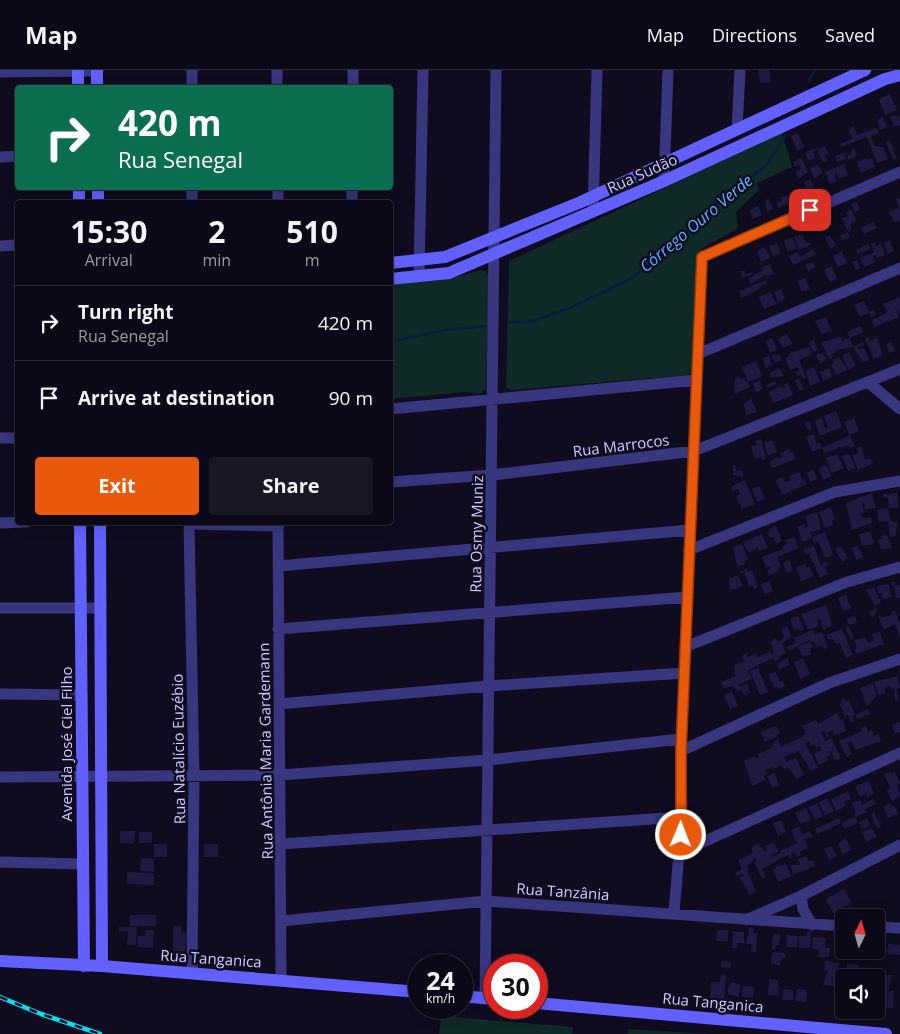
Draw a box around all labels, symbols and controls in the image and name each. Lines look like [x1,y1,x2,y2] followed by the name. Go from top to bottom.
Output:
[25,18,77,51] text: Map
[647,23,684,47] text: Map
[712,23,797,47] text: Directions
[825,23,875,47] text: Saved
[118,99,222,146] text: 420 m
[35,105,100,170] icon: right
[118,144,243,174] text: Rua Senegal
[604,149,680,197] street label: Rua Sudão
[635,169,757,277] water label: Córrego Ouro Verde
[789,189,831,231] pin
[796,196,824,224] icon: arrive
[70,211,147,252] text: 15:30
[208,211,225,252] text: 2
[286,211,338,252] text: 510
[85,249,133,271] text: Arrival
[203,249,231,271] text: min
[305,249,320,271] text: m
[78,299,173,325] text: Turn right
[35,309,63,337] icon: right
[318,310,373,336] text: 420 m
[78,325,169,347] text: Rua Senegal
[35,384,63,412] icon: arrive
[78,385,275,411] text: Arrive at destination
[329,385,373,411] text: 90 m
[572,429,670,461] street label: Rua Marrocos
[35,457,199,515] button: Exit
[209,457,373,515] button: Share
[465,475,487,593] street label: Rua Osmy Muniz
[253,643,277,859] street label: Rua Antônia Maria Gardemann
[56,666,76,822] street label: Avenida José Ciel Filho
[167,674,189,824] street label: Rua Natalício Euzébio
[654,808,706,860] position arrow
[516,878,610,904] street label: Rua Tanzânia
[835,909,885,959] north arrow
[835,909,885,1019] map controls
[160,944,262,972] street label: Rua Tanganica
[483,954,548,1019] speed limit sign: 30
[426,963,455,997] text: 24
[835,969,885,1019] button: sound
[662,988,764,1016] street label: Rua Tanganica
[426,990,455,1007] text: km/h

